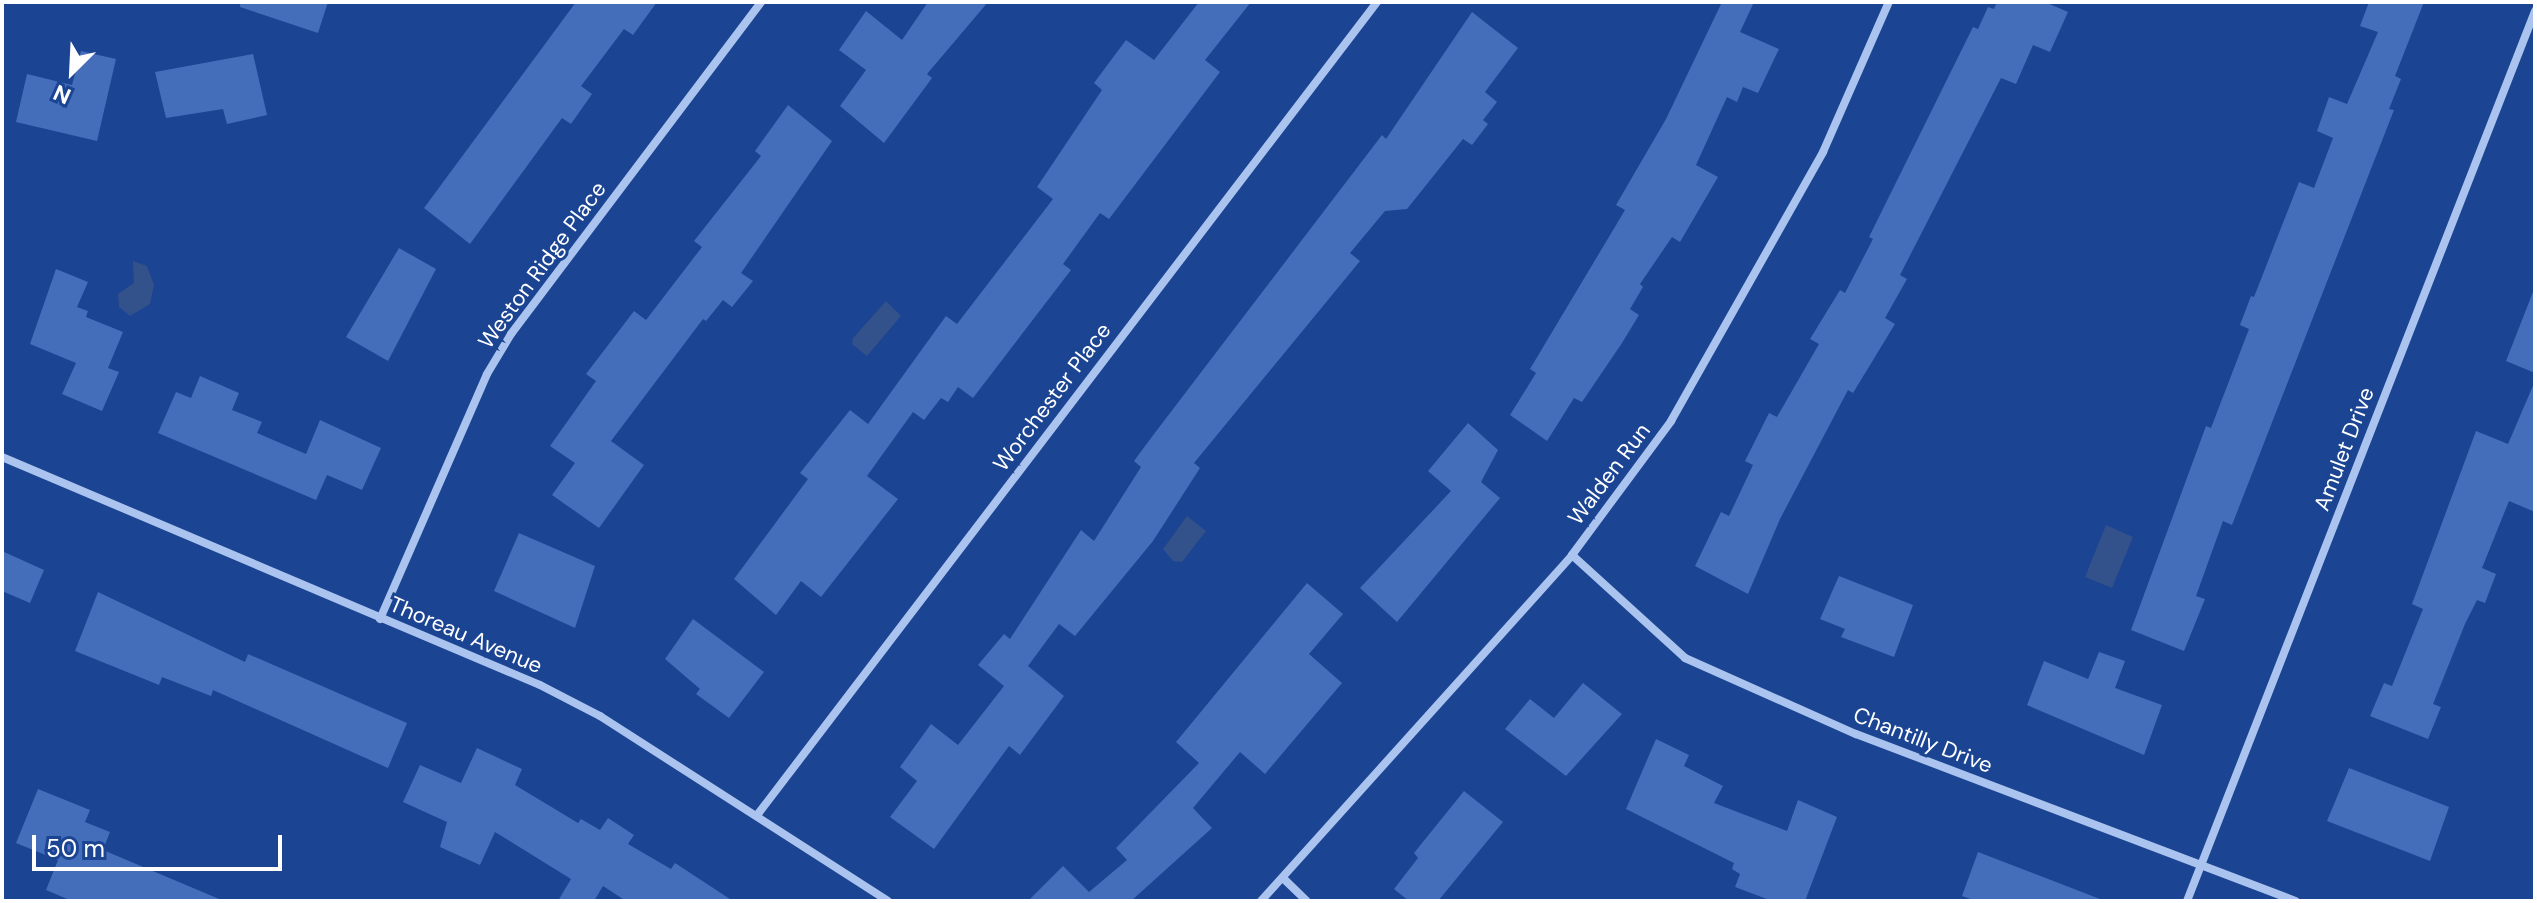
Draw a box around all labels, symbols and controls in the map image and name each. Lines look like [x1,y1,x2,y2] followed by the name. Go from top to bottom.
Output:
[32,32,112,112] north arrow
[49,78,75,111] text: N
[473,176,611,354] street label: Weston Ridge Place
[988,318,1116,476] street label: Worchester Place
[2308,383,2380,515] street label: Amulet Drive
[1562,418,1656,530] street label: Walden Run
[386,591,546,679] street label: Thoreau Avenue
[1850,701,1996,779] street label: Chantilly Drive
[36,819,286,869] scale bar
[46,833,105,864] text: 50 m

